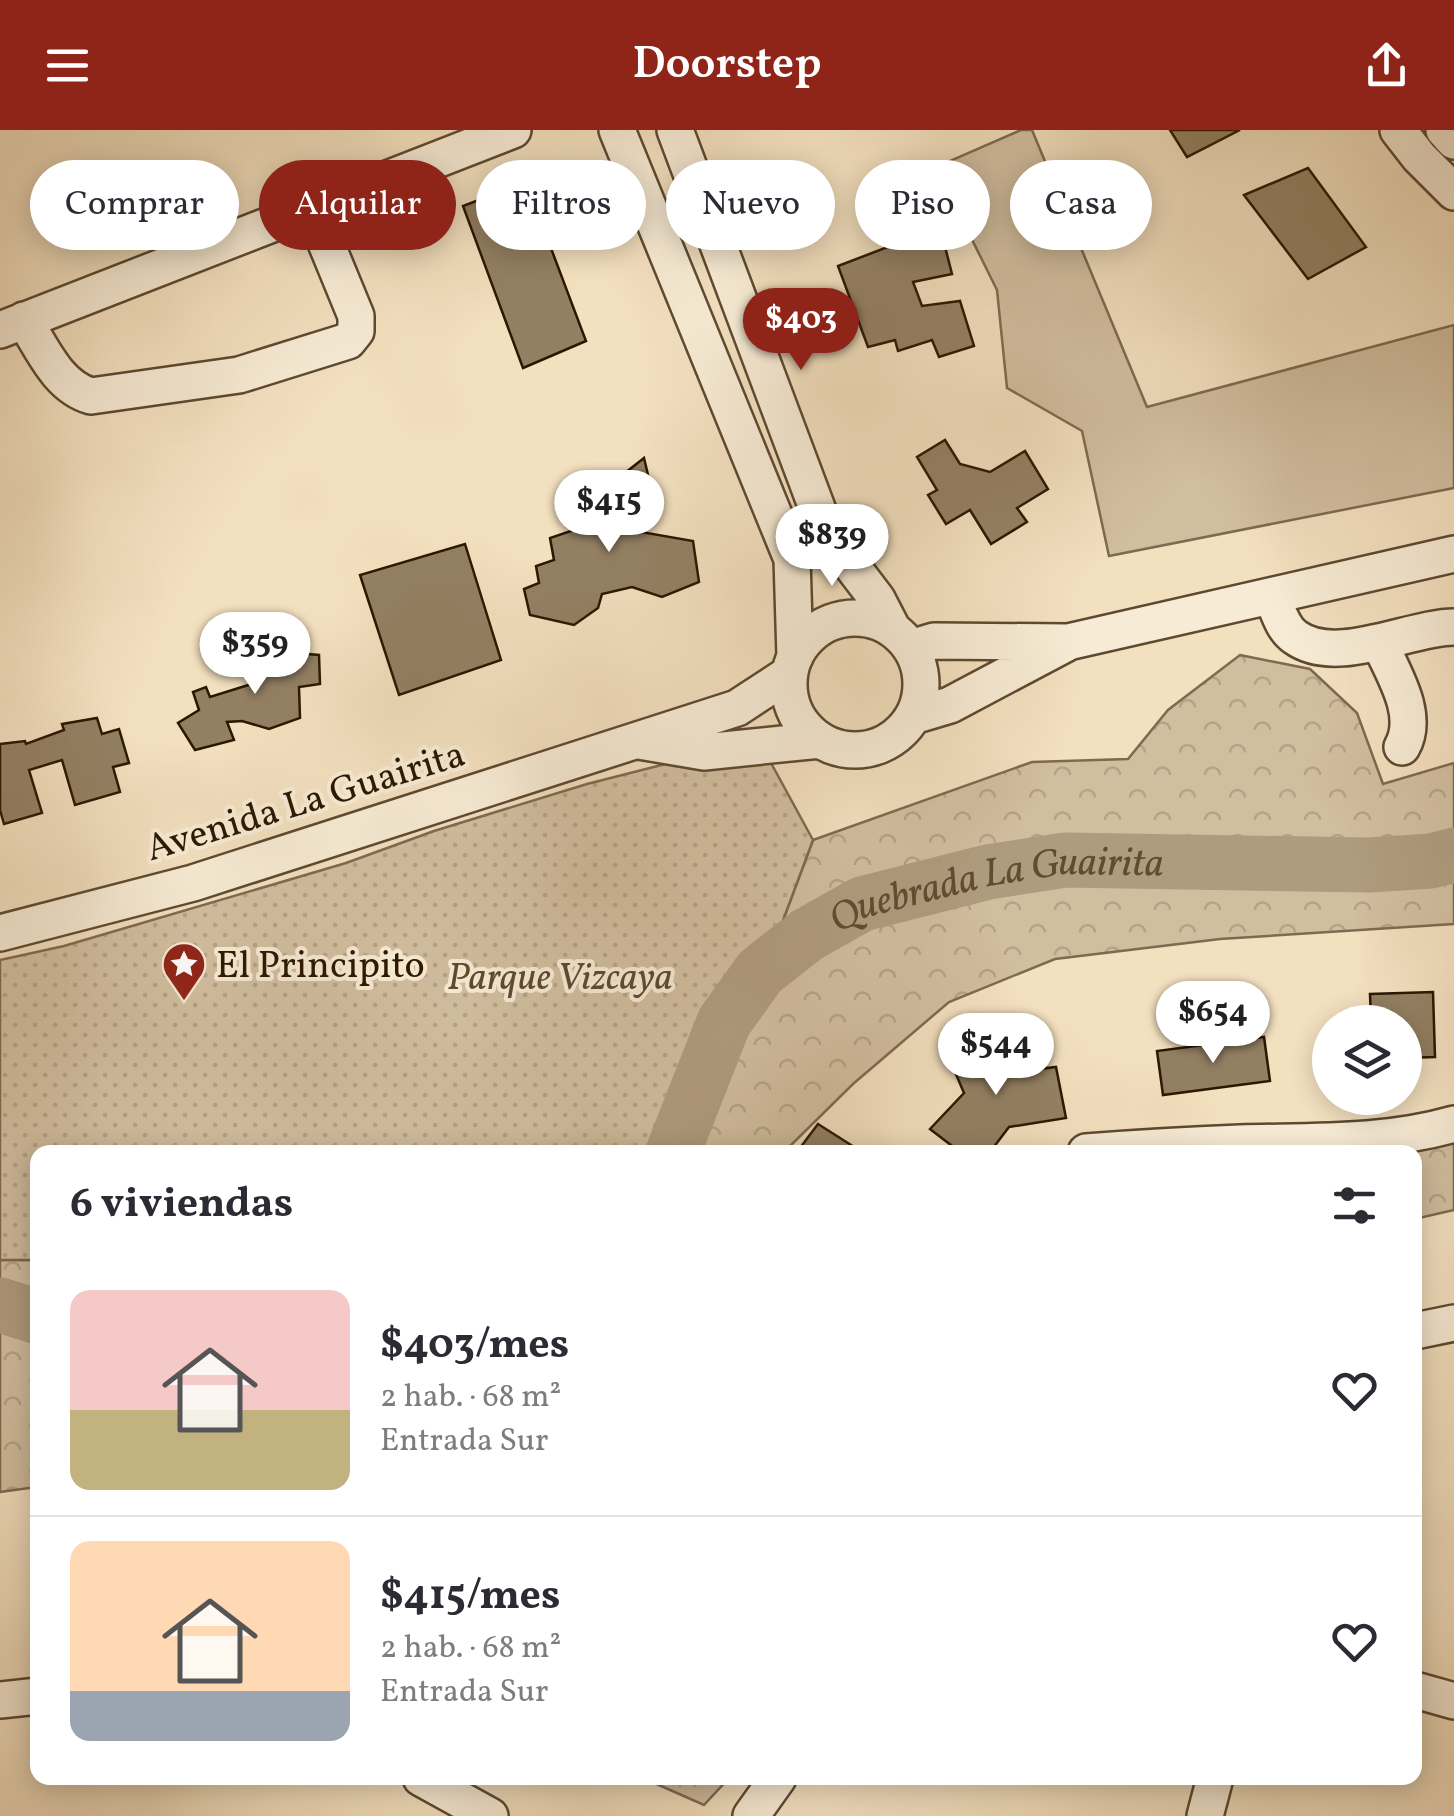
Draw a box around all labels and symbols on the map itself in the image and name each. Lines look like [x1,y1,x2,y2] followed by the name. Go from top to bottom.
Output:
[742,288,860,373] pin: $403
[550,470,668,555] pin: $415
[773,504,891,589] pin: $839
[196,612,314,697] pin: $359
[140,730,472,877] street label: Avenida La Guairita
[820,836,1164,949] water label: Quebrada La Guairita
[161,941,207,1002] place icon: El Principito
[216,941,425,994] place label: El Principito
[447,953,673,1006] park label: Parque Vizcaya
[1154,981,1272,1066] pin: $654
[937,1013,1055,1098] pin: $544

